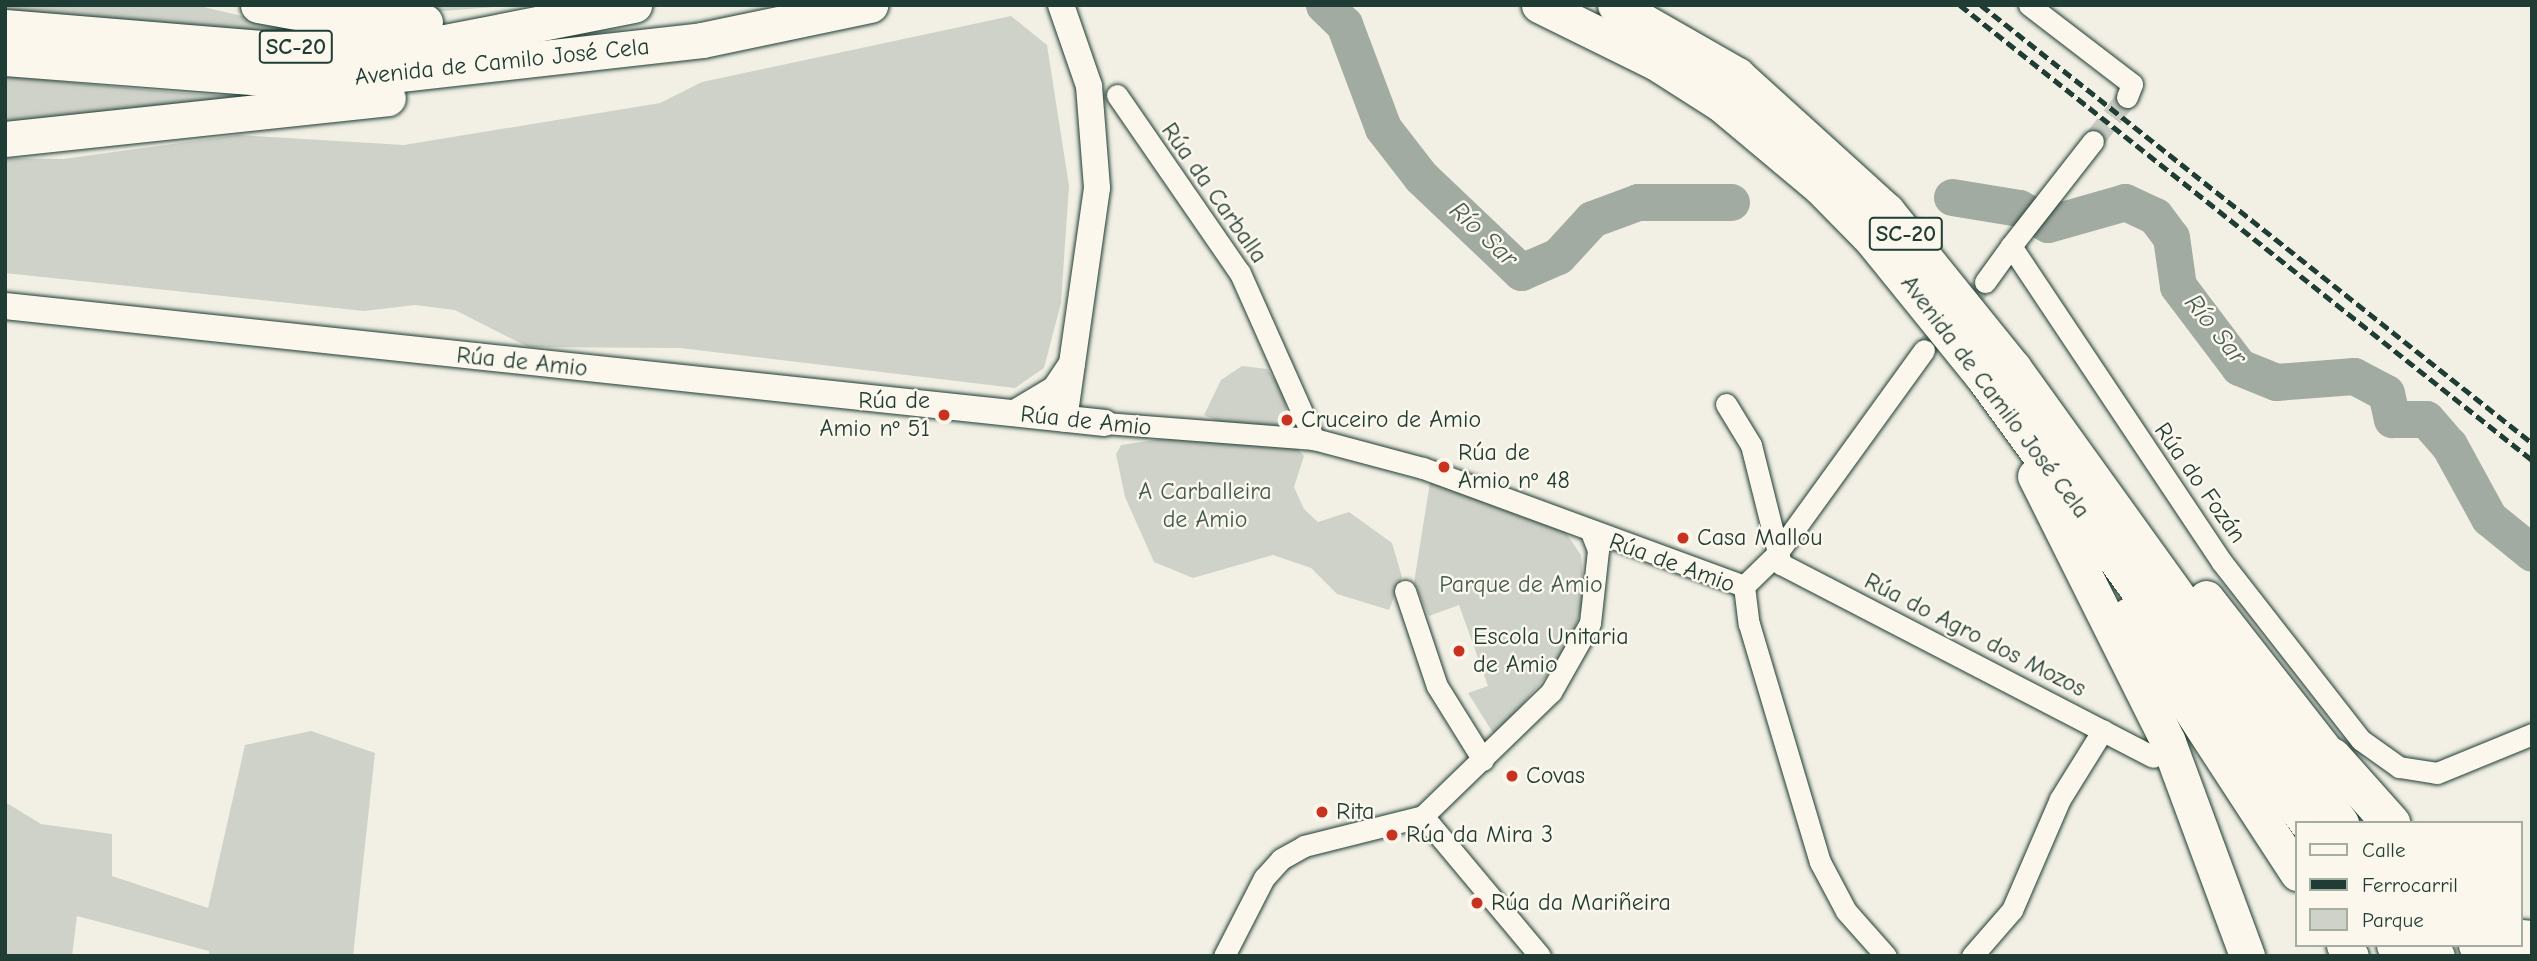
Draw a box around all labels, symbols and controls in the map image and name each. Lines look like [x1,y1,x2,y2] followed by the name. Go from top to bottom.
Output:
[258,28,334,66] road number: SC-20
[353,32,651,92] street label: Avenida de Camilo José Cela
[1155,117,1273,269] street label: Rúa da Carballa
[1442,196,1524,274] water label: Río Sar
[1868,215,1944,254] road number: SC-20
[1894,270,2096,524] street label: Avenida de Camilo José Cela
[2177,288,2253,372] water label: Río Sar
[455,341,589,383] street label: Rúa de Amio
[820,387,930,443] place label: Rúa de Amio nº 51
[1019,400,1153,442] street label: Rúa de Amio
[1301,406,1481,434] place label: Cruceiro de Amio
[936,407,952,423] marker: Rúa de Amio nº 51
[1279,412,1295,428] marker: Cruceiro de Amio
[2148,417,2252,549] street label: Rúa do Fozán
[1458,439,1570,495] place label: Rúa de Amio nº 48
[1436,459,1452,475] marker: Rúa de Amio nº 48
[1138,478,1272,534] park label: A Carballeira de Amio
[1697,524,1822,552] place label: Casa Mallou
[1605,527,1739,599] street label: Rúa de Amio
[1675,530,1691,546] marker: Casa Mallou
[1859,567,2091,703] street label: Rúa do Agro dos Mozos
[1439,571,1603,599] park label: Parque de Amio
[1473,623,1629,679] place label: Escola Unitaria de Amio
[1451,643,1467,659] marker: Escola Unitaria de Amio
[1526,762,1585,790] place label: Covas
[1504,768,1520,784] marker: Covas
[1336,798,1374,826] place label: Rita
[1314,804,1330,820] marker: Rita
[1406,821,1553,849] place label: Rúa da Mira 3
[2296,821,2523,947] legend
[1384,827,1400,843] marker: Rúa da Mira 3
[2362,838,2405,862] text: Calle
[2362,873,2458,897] text: Ferrocarril
[1491,889,1671,917] place label: Rúa da Mariñeira
[1469,895,1485,911] marker: Rúa da Mariñeira
[2362,908,2424,932] text: Parque

